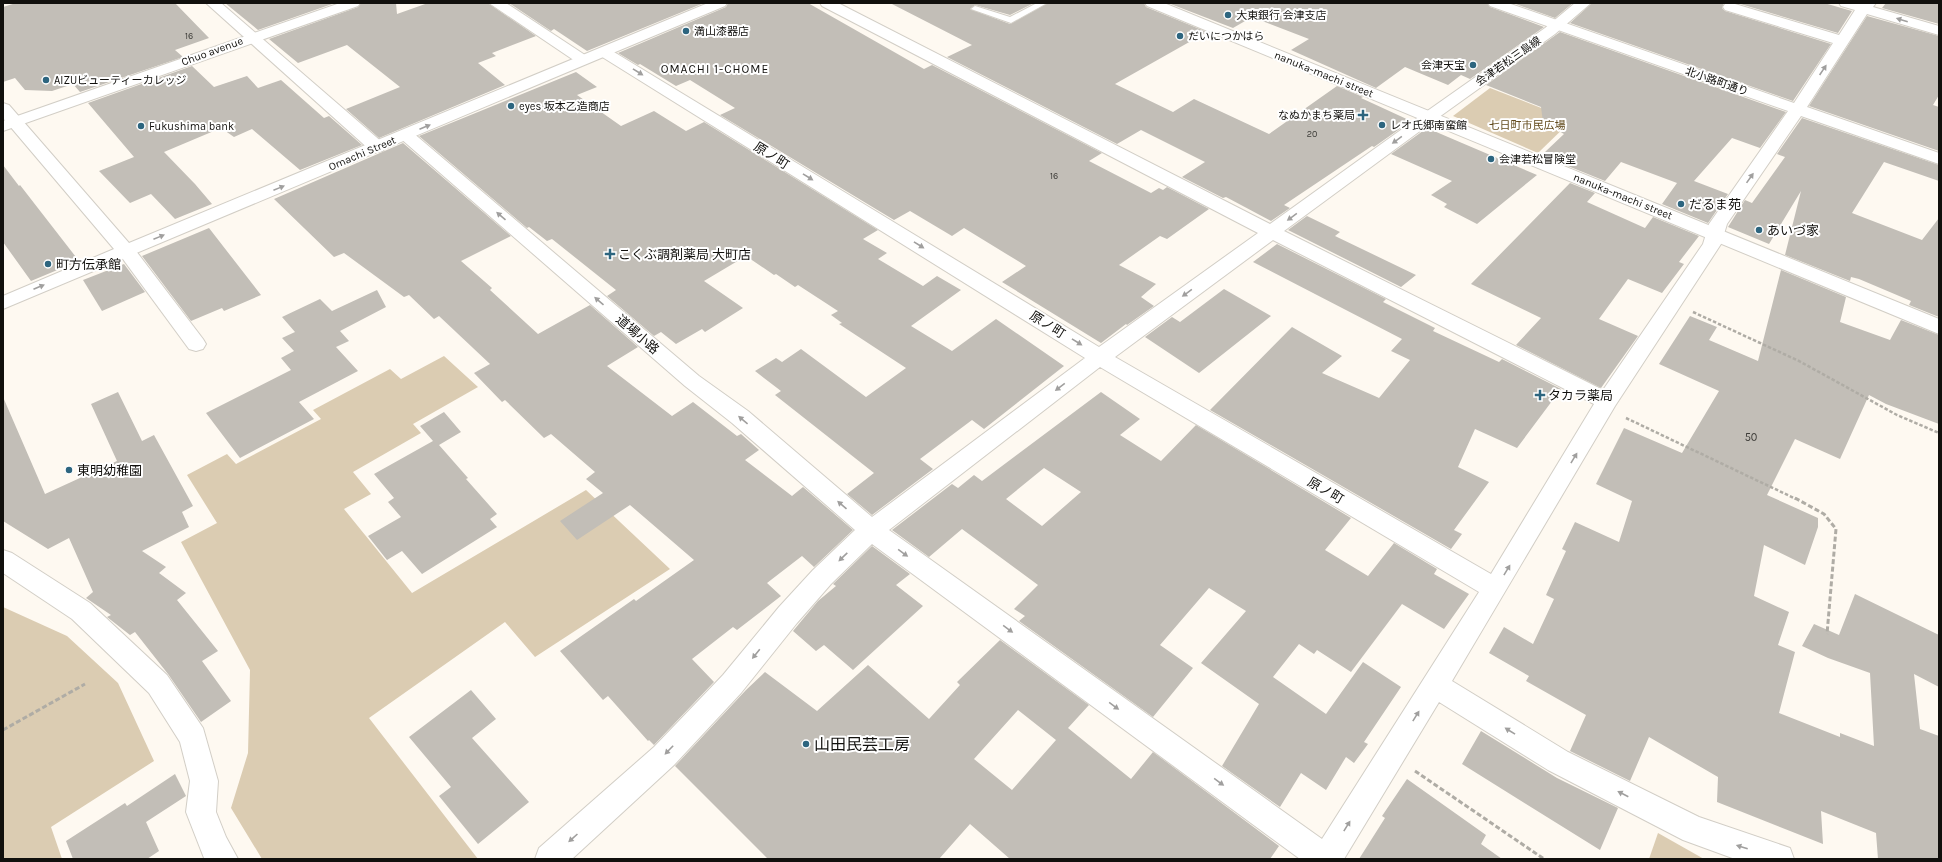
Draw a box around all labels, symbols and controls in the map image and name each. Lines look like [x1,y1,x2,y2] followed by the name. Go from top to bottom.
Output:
[1236,9,1327,22] place label: 大東銀行 会津支店
[1223,10,1233,20] marker: 大東銀行 会津支店
[1895,17,1907,23] one-way arrow
[694,25,749,38] place label: 満山漆器店
[681,26,691,36] marker: 満山漆器店
[1188,30,1265,43] place label: だいにつかはら
[185,31,193,41] house number: 16
[1175,31,1185,41] marker: だいにつかはら
[179,34,245,69] street label: Chuo avenue
[1473,34,1544,89] street label: 会津若松三島線
[1272,49,1375,100] street label: nanuka-machi street
[1421,59,1465,72] place label: 会津天宝
[1468,60,1478,70] marker: 会津天宝
[661,62,769,76] district label: OMACHI 1-CHOME
[1684,65,1750,98] street label: 北小路町通り
[1819,65,1827,75] one-way arrow
[633,68,643,76] one-way arrow
[54,74,186,87] place label: AIZUビューティーカレッジ
[41,75,51,85] marker: AIZUビューティーカレッジ
[519,100,610,113] place label: eyes 坂本乙造商店
[506,101,516,111] marker: eyes 坂本乙造商店
[1278,109,1355,122] place label: なぬかまち薬局
[1358,110,1368,120] marker: なぬかまち薬局
[1390,119,1467,132] place label: レオ氏郷南蛮館
[1489,119,1566,132] park label: 七日町市民広場
[149,120,234,133] place label: Fukushima bank
[1377,120,1387,130] marker: レオ氏郷南蛮館
[136,121,146,131] marker: Fukushima bank
[419,124,430,130] one-way arrow
[1307,129,1317,139] house number: 20
[327,133,398,173] street label: Omachi Street
[1392,136,1403,144] one-way arrow
[751,139,792,172] street label: 原ノ町
[1499,153,1576,166] place label: 会津若松冒険堂
[1486,154,1496,164] marker: 会津若松冒険堂
[1050,171,1058,181] house number: 16
[1571,171,1674,222] street label: nanuka-machi street
[1746,172,1754,183] one-way arrow
[803,173,813,181] one-way arrow
[273,184,285,191] one-way arrow
[1689,197,1741,212] place label: だるま苑
[1676,199,1686,209] marker: だるま苑
[496,212,505,221] one-way arrow
[1287,213,1298,221] one-way arrow
[1767,223,1819,238] place label: あいづ家
[1754,225,1764,235] marker: あいづ家
[153,234,165,240] one-way arrow
[914,241,924,249] one-way arrow
[618,247,751,262] place label: こくぶ調剤薬局 大町店
[605,249,615,259] marker: こくぶ調剤薬局 大町店
[56,257,121,272] place label: 町方伝承館
[43,259,53,269] marker: 町方伝承館
[33,284,45,290] one-way arrow
[1182,289,1193,297] one-way arrow
[594,296,604,305] one-way arrow
[1027,308,1068,341] street label: 原ノ町
[613,312,662,357] street label: 道場小路
[1071,339,1083,346] one-way arrow
[1055,383,1066,391] one-way arrow
[1548,388,1613,403] place label: タカラ薬局
[1535,390,1545,400] marker: タカラ薬局
[738,416,749,425] one-way arrow
[1745,431,1757,444] house number: 50
[1570,452,1577,464] one-way arrow
[77,463,142,478] place label: 東明幼稚園
[64,465,74,475] marker: 東明幼稚園
[1305,474,1346,507] street label: 原ノ町
[836,501,847,510] one-way arrow
[898,549,908,557] one-way arrow
[838,552,848,562] one-way arrow
[1503,565,1511,575] one-way arrow
[1003,625,1014,634] one-way arrow
[752,649,761,659] one-way arrow
[1108,702,1119,710] one-way arrow
[1412,711,1420,721] one-way arrow
[1505,727,1515,735] one-way arrow
[814,735,910,754] place label: 山田民芸工房
[801,739,811,749] marker: 山田民芸工房
[664,745,674,755] one-way arrow
[1214,778,1224,786] one-way arrow
[1618,791,1629,798] one-way arrow
[1344,820,1351,832] one-way arrow
[568,833,578,842] one-way arrow
[1736,843,1748,849] one-way arrow

